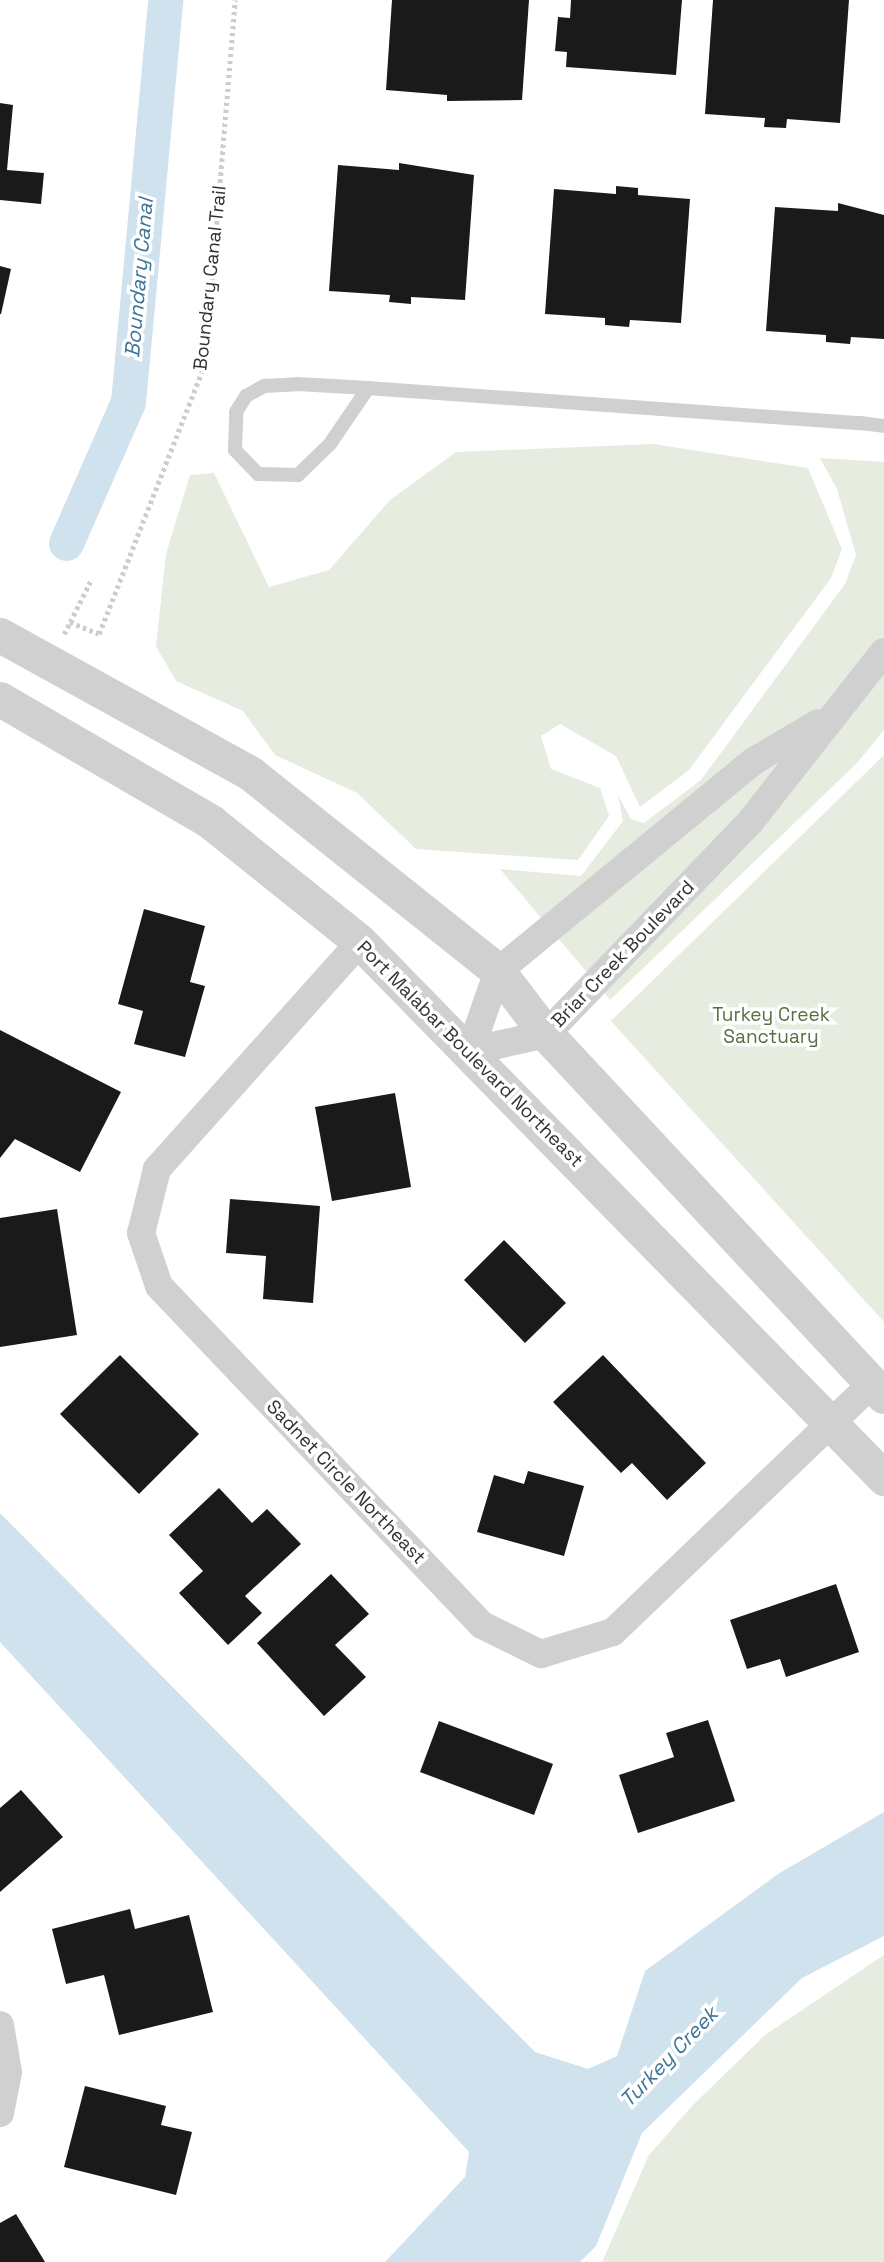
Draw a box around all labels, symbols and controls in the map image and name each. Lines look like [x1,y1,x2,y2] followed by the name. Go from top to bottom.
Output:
[189,184,231,372] street label: Boundary Canal Trail
[119,197,159,359] water label: Boundary Canal
[547,876,699,1032] street label: Briar Creek Boulevard
[352,936,588,1172] street label: Port Malabar Boulevard Northeast
[712,1004,830,1048] park label: Turkey Creek Sanctuary
[262,1395,430,1569] street label: Sadnet Circle Northeast
[615,2001,723,2113] water label: Turkey Creek

